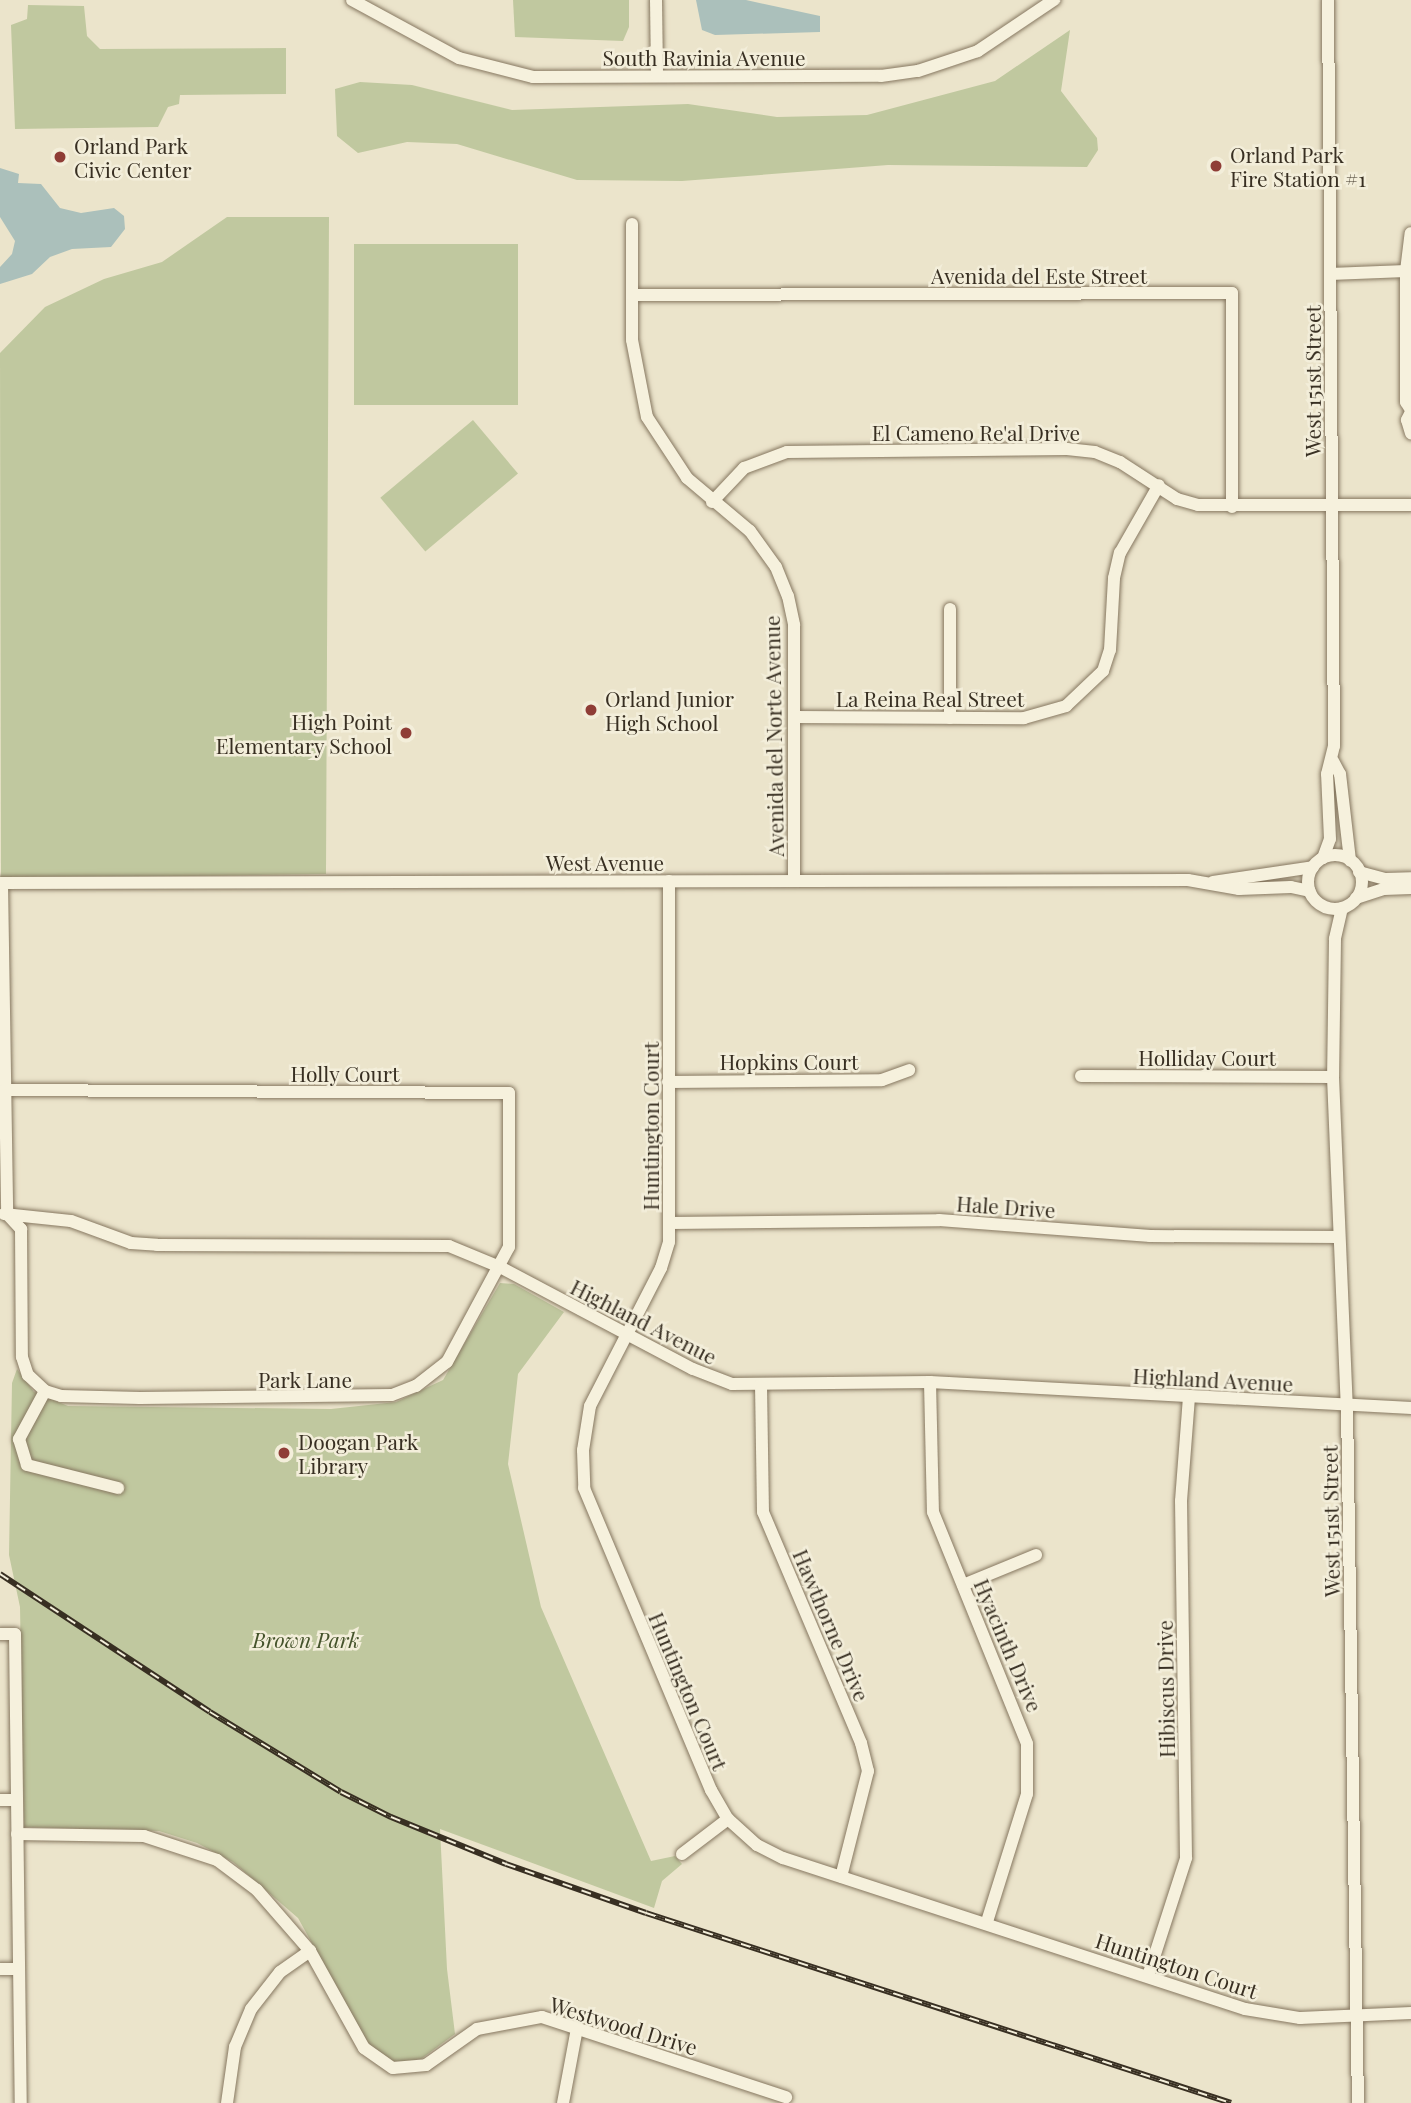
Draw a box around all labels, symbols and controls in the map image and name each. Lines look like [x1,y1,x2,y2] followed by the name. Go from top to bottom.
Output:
[602,44,806,70] street label: South Ravinia Avenue
[74,132,191,182] place label: Orland Park Civic Center
[1230,141,1366,191] place label: Orland Park Fire Station #1
[52,149,68,165] marker: Orland Park Civic Center
[1208,158,1224,174] marker: Orland Park Fire Station #1
[931,262,1147,288] street label: Avenida del Este Street
[1299,305,1325,457] street label: West 151st Street
[872,419,1080,445] street label: El Cameno Re'al Drive
[758,615,788,857] street label: Avenida del Norte Avenue
[605,685,734,735] place label: Orland Junior High School
[836,685,1024,711] street label: La Reina Real Street
[583,702,599,718] marker: Orland Junior High School
[215,708,392,758] place label: High Point Elementary School
[398,725,414,741] marker: High Point Elementary School
[545,849,665,875] street label: West Avenue
[637,1041,663,1211] street label: Huntington Court
[1138,1044,1276,1070] street label: Holliday Court
[719,1048,859,1074] street label: Hopkins Court
[290,1060,400,1086] street label: Holly Court
[956,1190,1056,1222] street label: Hale Drive
[566,1273,722,1369] street label: Highland Avenue
[1132,1362,1294,1396] street label: Highland Avenue
[258,1366,352,1392] street label: Park Lane
[298,1428,418,1478] place label: Doogan Park Library
[1316,1444,1344,1598] street label: West 151st Street
[276,1445,292,1461] marker: Doogan Park Library
[789,1545,875,1705] street label: Hawthorne Drive
[970,1575,1048,1715] street label: Hyacinth Drive
[644,1608,734,1774] street label: Huntington Court
[1151,1620,1179,1758] street label: Hibiscus Drive
[253,1626,359,1652] park label: Brown Park
[1093,1927,1261,2003] street label: Huntington Court
[547,1991,701,2059] street label: Westwood Drive

